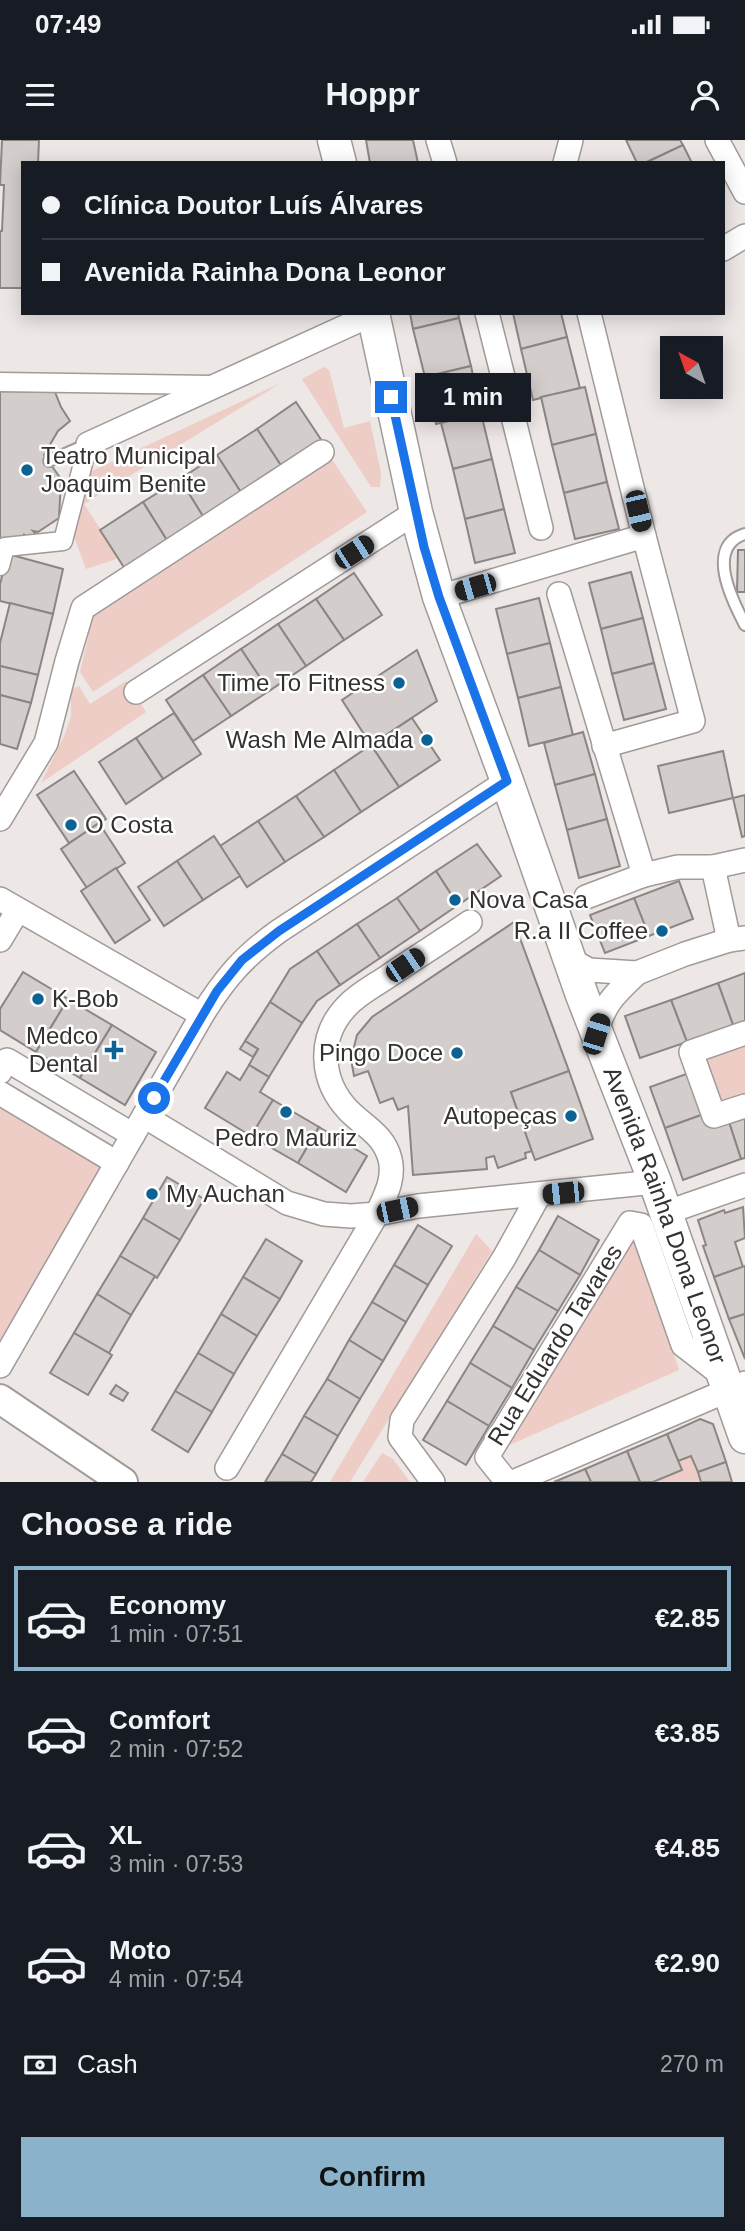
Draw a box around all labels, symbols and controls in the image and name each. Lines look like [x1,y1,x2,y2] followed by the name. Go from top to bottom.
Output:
[35,9,102,39] text: 07:49
[21,76,59,114] icon: menu
[325,76,420,112] text: Hoppr
[686,76,724,114] icon: person
[84,190,424,220] text: Clínica Doutor Luís Álvares
[84,257,446,287] text: Avenida Rainha Dona Leonor
[660,336,723,399] north arrow
[660,336,723,399] map controls
[416,372,531,422] callout: 1 min
[375,381,407,413] route end
[443,384,503,410] text: 1 min
[41,442,216,497] place label: Teatro Municipal Joaquim Benite
[19,462,35,478] marker: Teatro Municipal Joaquim Benite
[624,488,653,534] car
[331,532,378,572] car
[452,571,499,603] car
[217,669,385,696] place label: Time To Fitness
[391,675,407,691] marker: Time To Fitness
[226,726,414,753] place label: Wash Me Almada
[419,732,435,748] marker: Wash Me Almada
[85,811,174,838] place label: O Costa
[63,817,79,833] marker: O Costa
[469,886,588,913] place label: Nova Casa
[447,892,463,908] marker: Nova Casa
[514,917,648,944] place label: R.a II Coffee
[654,923,670,939] marker: R.a II Coffee
[382,945,429,985] car
[52,985,119,1012] place label: K-Bob
[30,991,46,1007] marker: K-Bob
[580,1011,613,1057] car
[26,1022,98,1077] place label: Medco Dental
[319,1039,443,1066] place label: Pingo Doce
[104,1040,124,1060] marker: Medco Dental
[449,1045,465,1061] marker: Pingo Doce
[598,1063,732,1367] street label: Avenida Rainha Dona Leonor
[138,1082,170,1114] route start
[444,1102,557,1129] place label: Autopeças
[278,1104,294,1120] marker: Pedro Mauriz
[563,1108,579,1124] marker: Autopeças
[215,1124,357,1151] place label: Pedro Mauriz
[166,1180,285,1207] place label: My Auchan
[542,1180,585,1206] car
[144,1186,160,1202] marker: My Auchan
[375,1195,420,1225] car
[482,1239,627,1450] street label: Rua Eduardo Tavares
[21,1506,233,1542] text: Choose a ride
[25,1587,88,1650] icon: car
[109,1590,226,1620] text: Economy
[655,1603,720,1633] text: €2.85
[109,1621,243,1647] text: 1 min · 07:51
[25,1702,88,1765] icon: car
[109,1705,210,1735] text: Comfort
[655,1718,720,1748] text: €3.85
[109,1736,243,1762] text: 2 min · 07:52
[25,1817,88,1880] icon: car
[109,1820,142,1850] text: XL
[655,1833,720,1863] text: €4.85
[109,1851,243,1877] text: 3 min · 07:53
[25,1932,88,1995] icon: car
[109,1935,171,1965] text: Moto
[655,1948,720,1978] text: €2.90
[109,1966,243,1992] text: 4 min · 07:54
[21,2046,59,2084] icon: cash
[77,2049,138,2079] text: Cash
[660,2051,724,2077] text: 270 m
[21,2137,724,2217] button: Confirm

